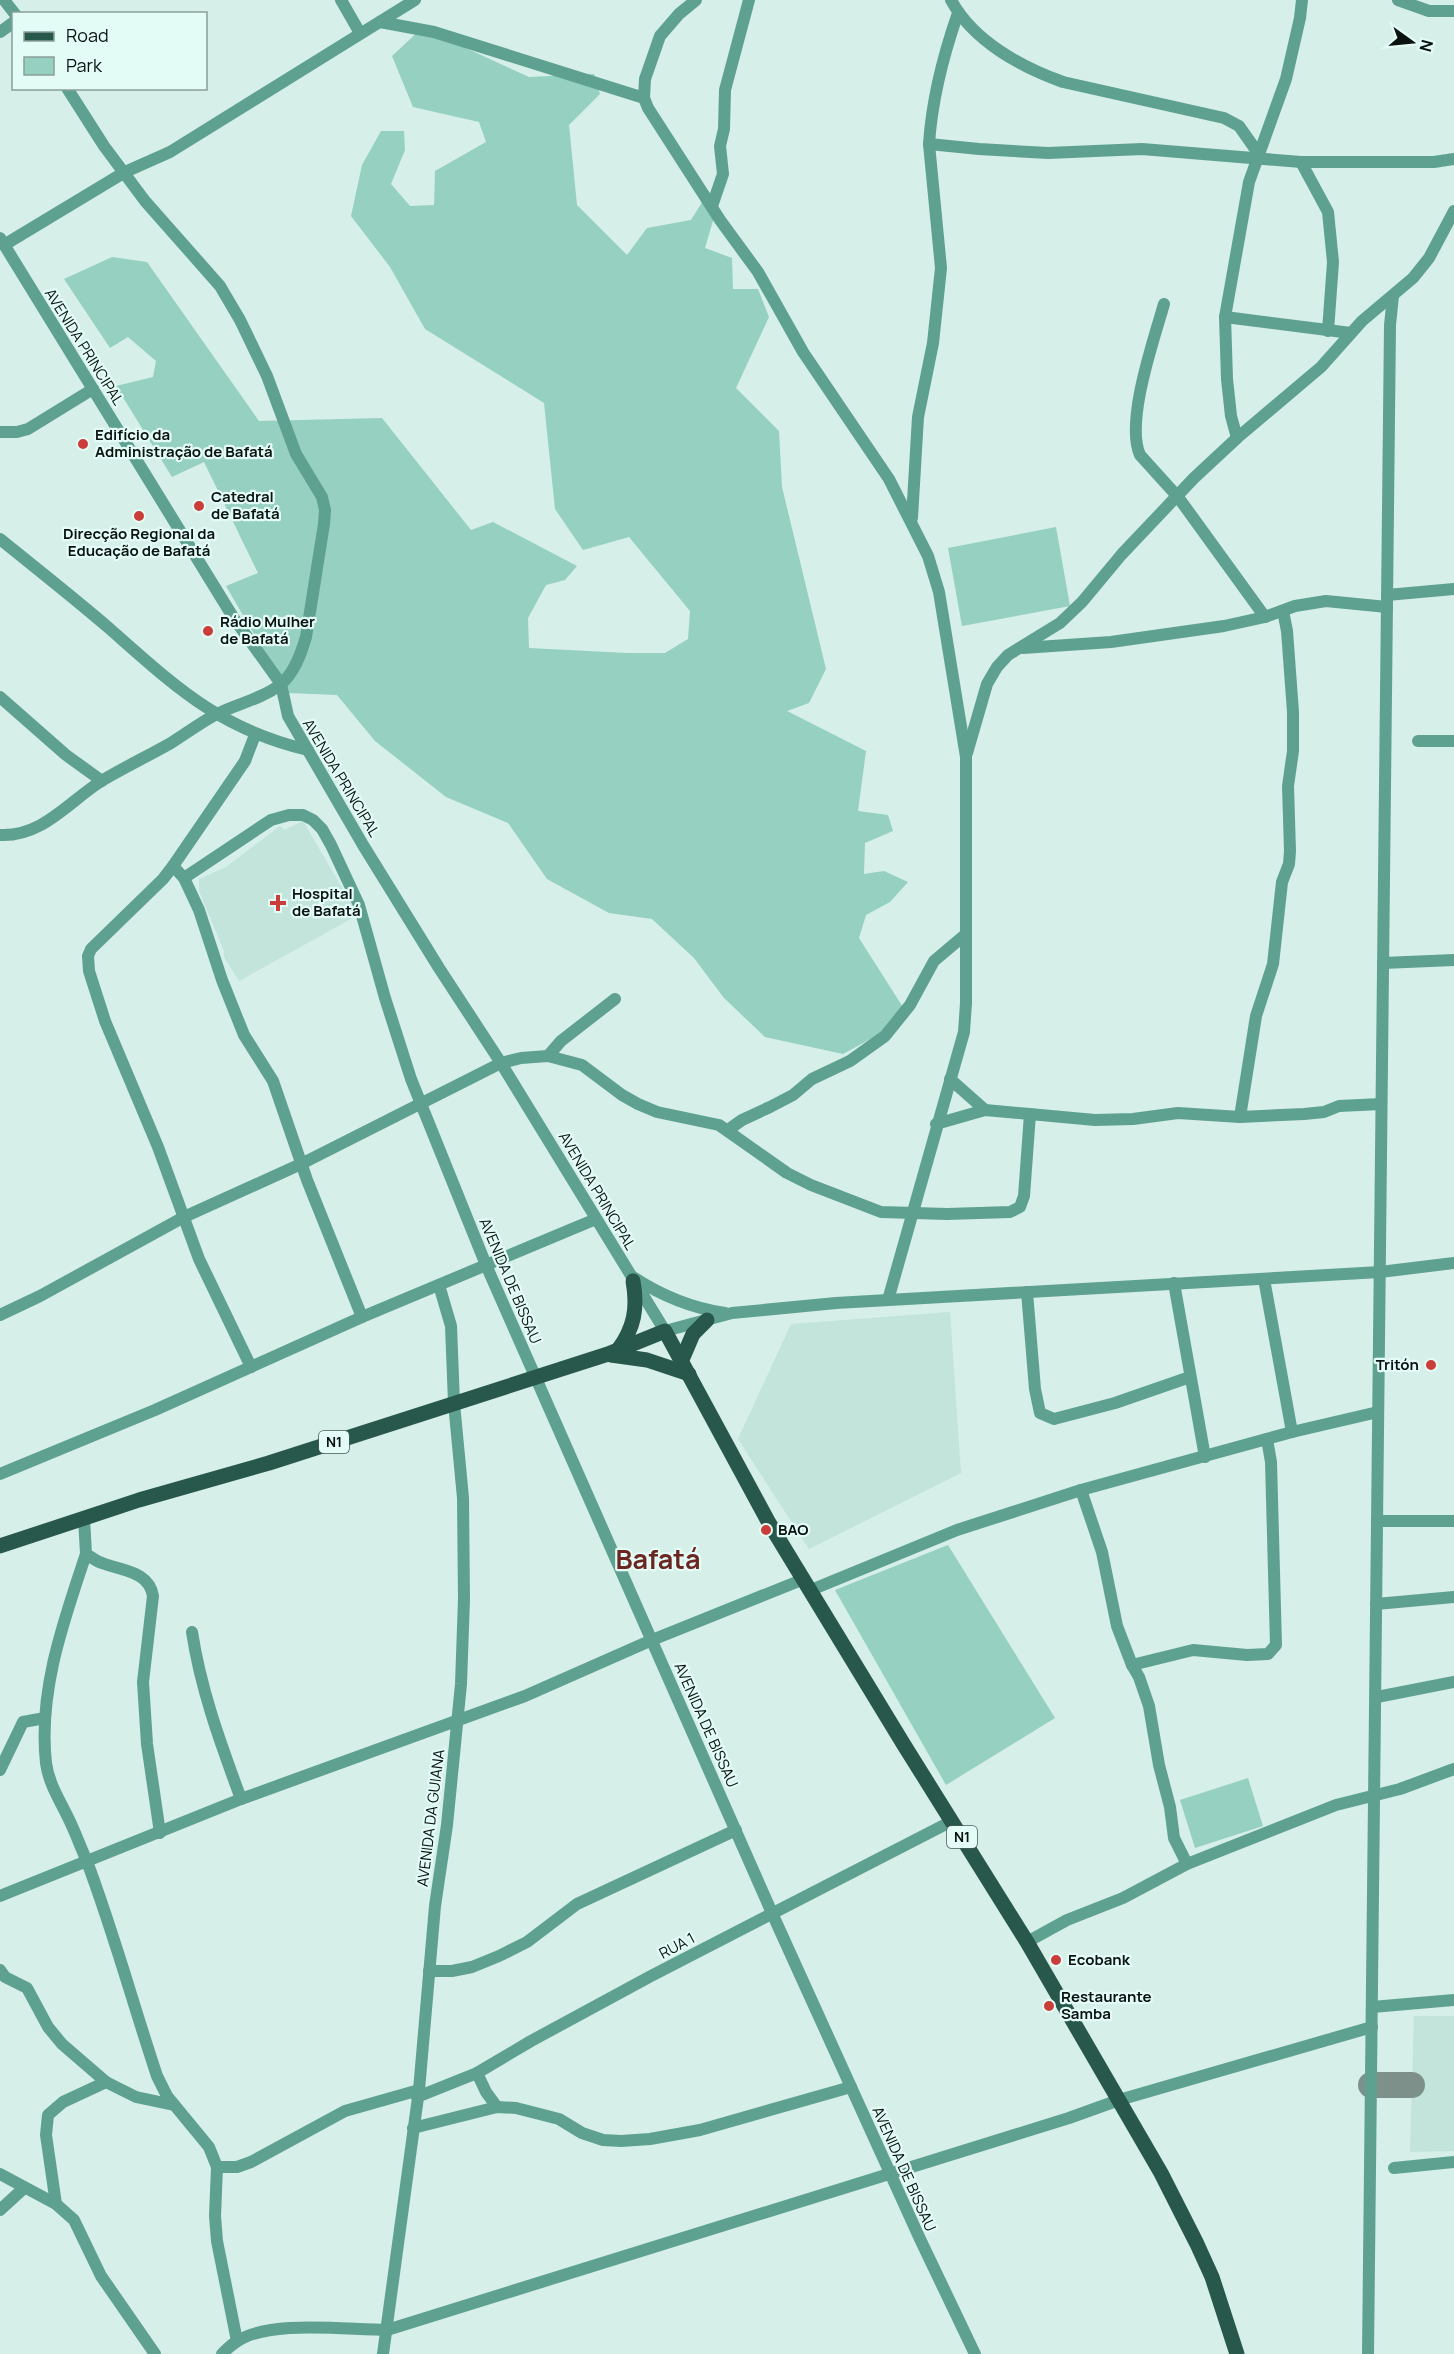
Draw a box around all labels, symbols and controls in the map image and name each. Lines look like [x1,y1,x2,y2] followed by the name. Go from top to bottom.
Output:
[12,12,207,90] legend
[1382,12,1442,72] north arrow
[66,23,109,47] text: Road
[1414,37,1439,54] text: N
[66,53,103,77] text: Park
[40,284,129,409] street label: AVENIDA PRINCIPAL
[95,424,273,462] place label: Edifício da Administração de Bafatá
[76,437,90,451] marker: Edifício da Administração de Bafatá
[211,486,280,524] place label: Catedral de Bafatá
[192,499,206,513] marker: Catedral de Bafatá
[132,509,146,523] marker: Direcção Regional da Educação de Bafatá
[63,523,215,561] place label: Direcção Regional da Educação de Bafatá
[220,611,315,649] place label: Rádio Mulher de Bafatá
[201,624,215,638] marker: Rádio Mulher de Bafatá
[298,715,385,841] street label: AVENIDA PRINCIPAL
[292,883,361,921] place label: Hospital de Bafatá
[269,894,287,912] marker: Hospital de Bafatá
[554,1128,641,1254] street label: AVENIDA PRINCIPAL
[474,1215,546,1347] street label: AVENIDA DE BISSAU
[1376,1354,1419,1375] place label: Tritón
[1424,1358,1438,1372] marker: Tritón
[319,1431,349,1453] road number: N1
[778,1519,808,1540] place label: BAO
[759,1523,773,1537] marker: BAO
[615,1540,701,1577] district label: Bafatá
[669,1659,743,1791] street label: AVENIDA DE BISSAU
[412,1748,449,1888] street label: AVENIDA DA GUIANA
[947,1826,977,1848] road number: N1
[655,1927,698,1964] street label: RUA 1
[1068,1949,1131,1970] place label: Ecobank
[1049,1953,1063,1967] marker: Ecobank
[1061,1986,1152,2024] place label: Restaurante Samba
[1042,1999,1056,2013] marker: Restaurante Samba
[867,2103,941,2235] street label: AVENIDA DE BISSAU

